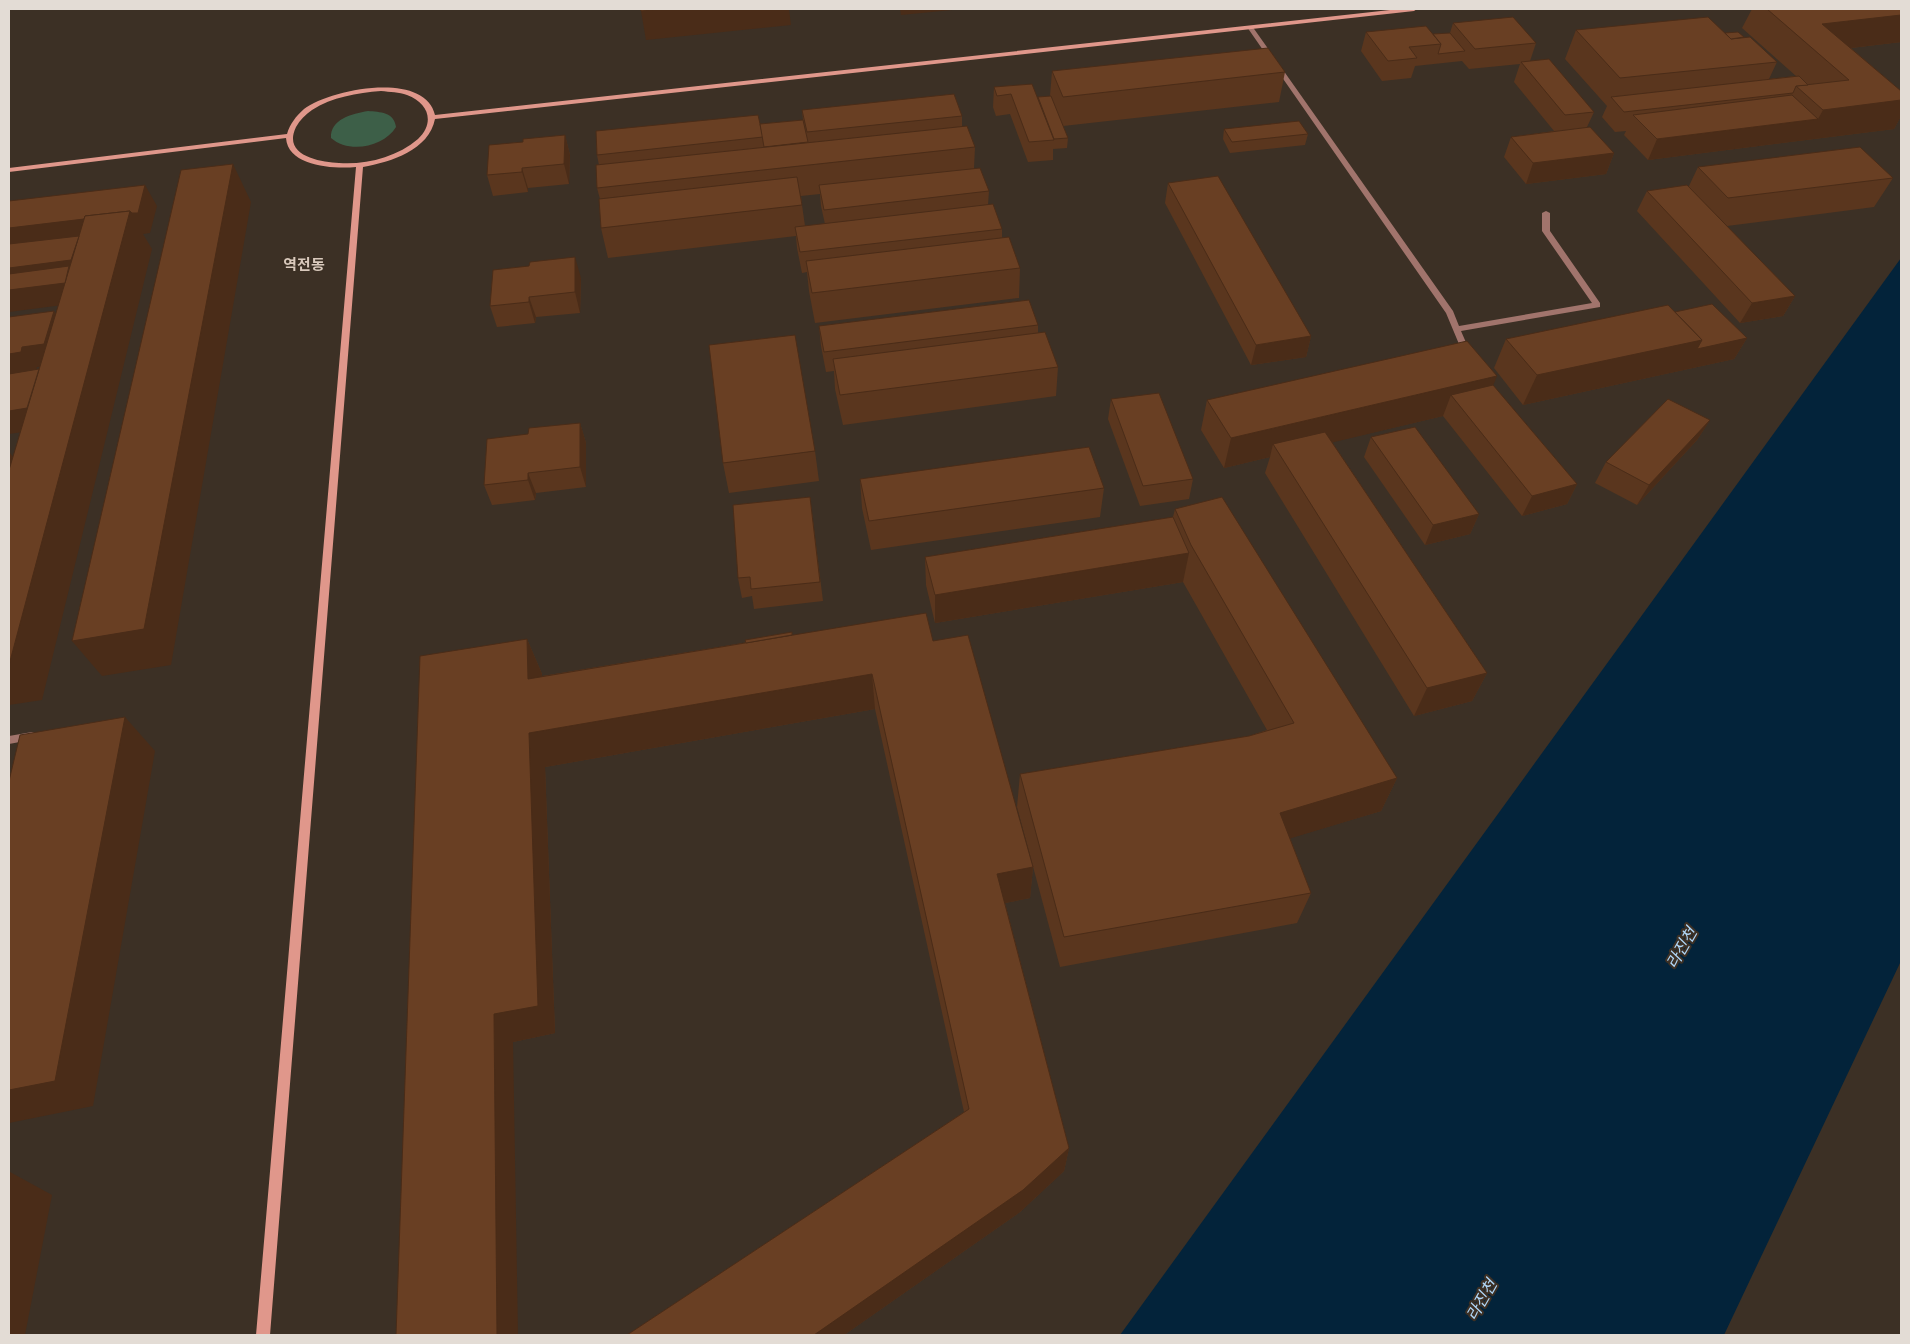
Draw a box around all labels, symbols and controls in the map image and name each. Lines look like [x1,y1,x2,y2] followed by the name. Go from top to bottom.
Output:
[283,255,325,273] district label: 역전동
[1661,922,1702,972] water label: 라진천
[1461,1274,1502,1324] water label: 라진천

